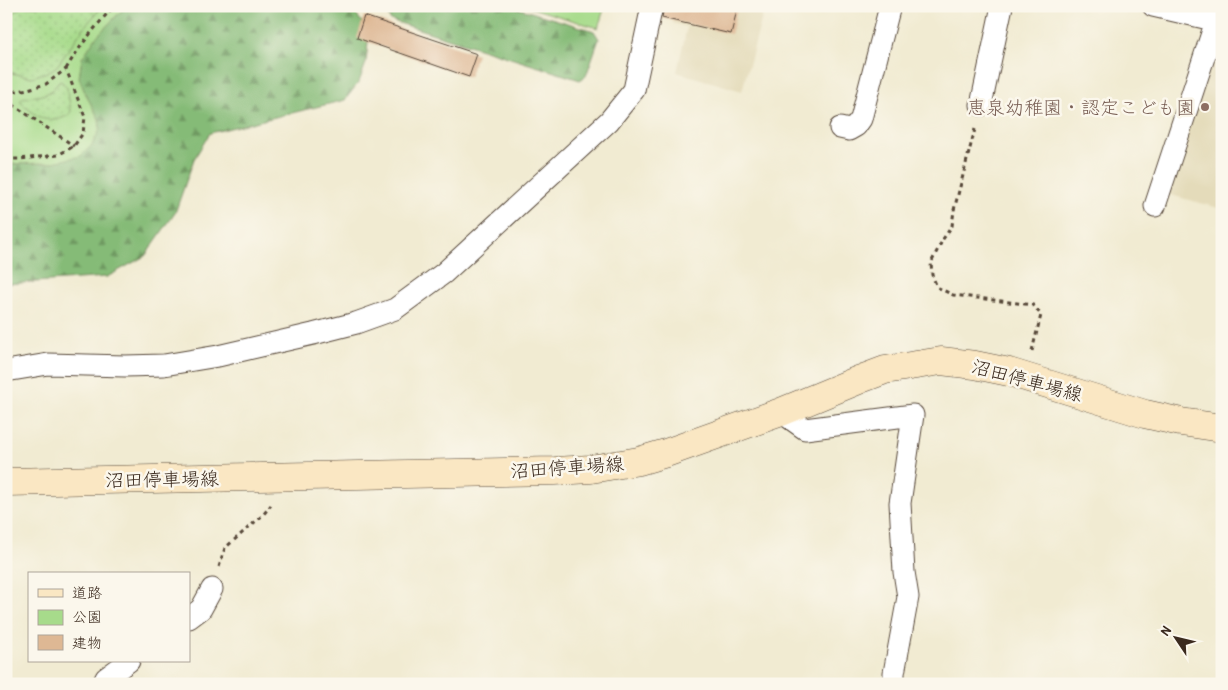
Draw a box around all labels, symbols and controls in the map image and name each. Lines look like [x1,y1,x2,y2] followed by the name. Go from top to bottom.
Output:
[967,94,1195,120] place label: 恵泉幼稚園・認定こども園
[1199,101,1211,113] marker: 恵泉幼稚園・認定こども園
[969,353,1085,407] street label: 沼田停車場線
[509,450,625,484] street label: 沼田停車場線
[105,465,219,493] street label: 沼田停車場線
[28,572,190,662] legend
[72,582,102,603] text: 道路
[72,606,102,627] text: 公園
[1150,612,1200,662] north arrow
[1155,621,1175,639] text: N
[72,632,102,653] text: 建物

